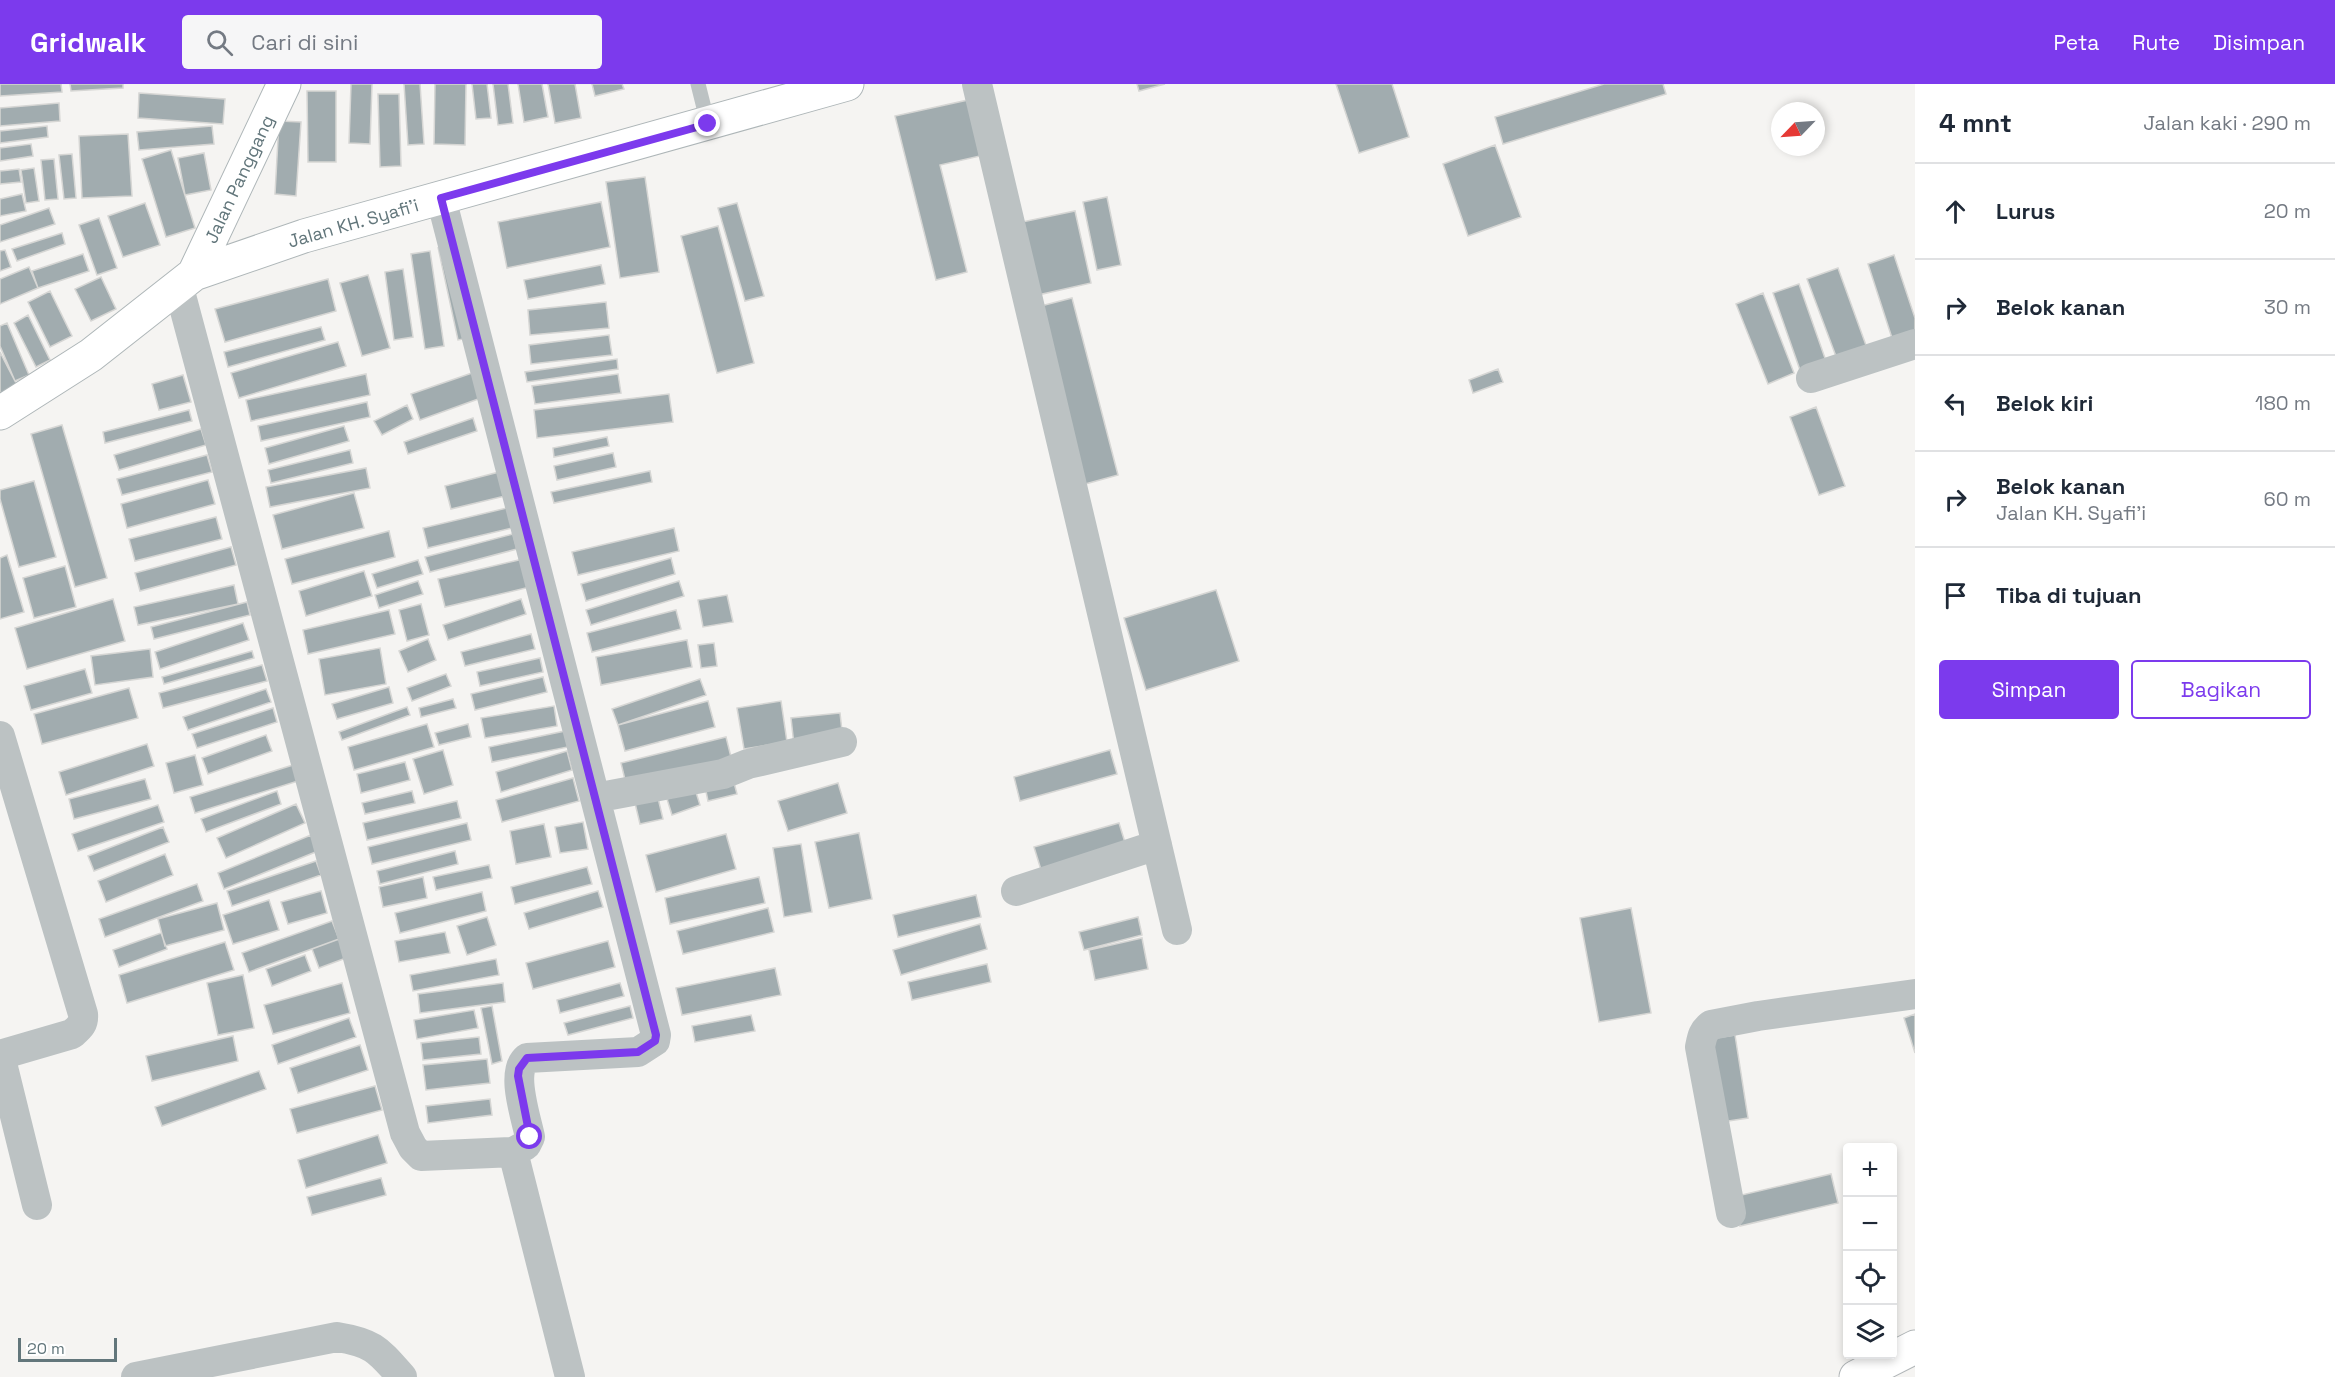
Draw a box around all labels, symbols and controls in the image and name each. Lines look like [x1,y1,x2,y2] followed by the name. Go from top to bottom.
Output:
[182,15,602,69] search box
[30,24,146,60] text: Gridwalk
[203,26,236,59] icon: search
[251,28,359,56] text: Cari di sini
[2053,29,2099,56] text: Peta
[2132,29,2180,56] text: Rute
[2213,29,2305,56] text: Disimpan
[1771,102,1825,156] north arrow
[1939,106,2012,140] text: 4 mnt
[694,110,720,136] route end
[2143,110,2311,136] text: Jalan kaki · 290 m
[199,111,279,247] street label: Jalan Panggang
[285,193,421,253] street label: Jalan KH. Syafi'i
[1939,195,1972,228] icon: ahead
[1996,197,2055,225] text: Lurus
[2264,198,2311,224] text: 20 m
[1939,291,1972,324] icon: right
[1996,293,2125,321] text: Belok kanan
[2264,294,2311,320] text: 30 m
[1939,387,1972,420] icon: left
[1996,389,2093,417] text: Belok kiri
[2255,390,2311,416] text: 180 m
[1996,472,2125,500] text: Belok kanan
[1939,483,1972,516] icon: right
[2264,486,2311,512] text: 60 m
[1996,500,2146,526] text: Jalan KH. Syafi'i
[1939,579,1972,612] icon: arrive
[1996,581,2142,609] text: Tiba di tujuan
[1939,660,2119,719] button: Simpan
[2131,660,2311,719] button: Bagikan
[516,1123,542,1149] route start
[1843,1143,1897,1359] map controls
[1843,1143,1897,1197] button: +
[1843,1197,1897,1251] button: −
[1843,1251,1897,1305] button: locate
[1843,1305,1897,1359] button: layers
[18,1335,117,1362] scale bar
[27,1338,65,1359] text: 20 m

